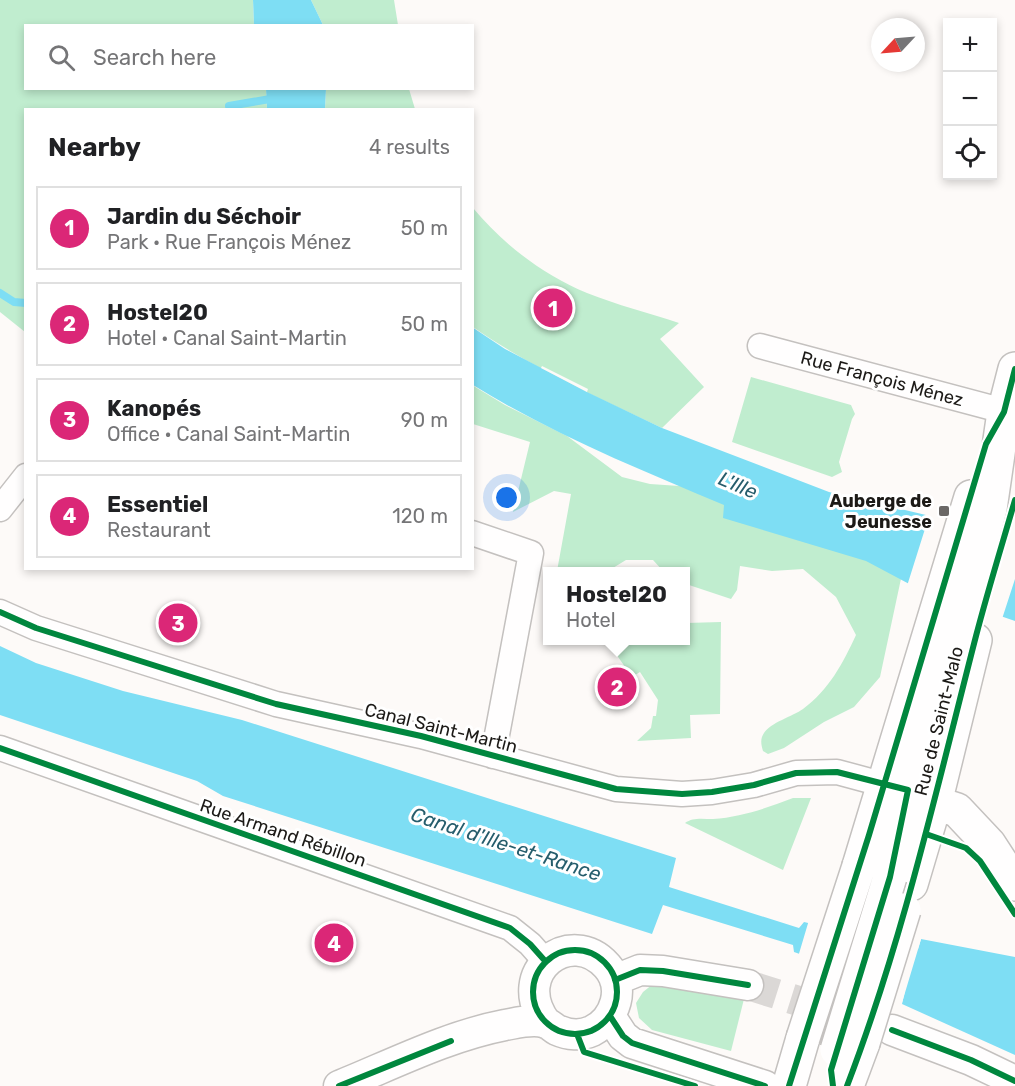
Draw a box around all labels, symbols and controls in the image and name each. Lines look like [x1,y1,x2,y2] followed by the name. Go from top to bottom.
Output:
[871,18,925,72] north arrow
[943,18,997,180] map controls
[943,18,997,72] button: +
[24,24,474,90] search box
[45,41,78,74] icon: search
[93,44,216,71] text: Search here
[943,72,997,126] button: −
[943,126,997,180] button: locate
[48,132,141,163] text: Nearby
[369,135,450,159] text: 4 results
[107,203,301,230] text: Jardin du Séchoir
[65,216,74,240] text: 1
[401,216,448,240] text: 50 m
[107,230,351,254] text: Park · Rue François Ménez
[534,286,572,330] pin: 1
[107,299,208,326] text: Hostel20
[63,312,76,336] text: 2
[401,312,448,336] text: 50 m
[107,326,347,350] text: Hotel · Canal Saint-Martin
[798,347,966,411] street label: Rue François Ménez
[107,395,201,422] text: Kanopés
[63,408,76,432] text: 3
[401,408,448,432] text: 90 m
[107,422,350,446] text: Office · Canal Saint-Martin
[715,466,761,504] water label: L'Ille
[492,483,521,512] your location
[830,490,932,533] place label: Auberge de Jeunesse
[107,491,208,518] text: Essentiel
[63,504,76,528] text: 4
[392,504,448,528] text: 120 m
[937,504,951,518] marker: Auberge de Jeunesse
[107,518,211,542] text: Restaurant
[543,567,690,645] popup
[566,581,667,608] text: Hostel20
[158,600,198,646] pin: 3
[566,608,616,632] text: Hotel
[910,644,968,798] street label: Rue de Saint-Malo
[598,664,636,710] pin: 2
[362,698,520,758] street label: Canal Saint-Martin
[197,794,369,872] street label: Rue Armand Rébillon
[408,802,604,886] water label: Canal d'Ille-et-Rance
[314,920,354,966] pin: 4

